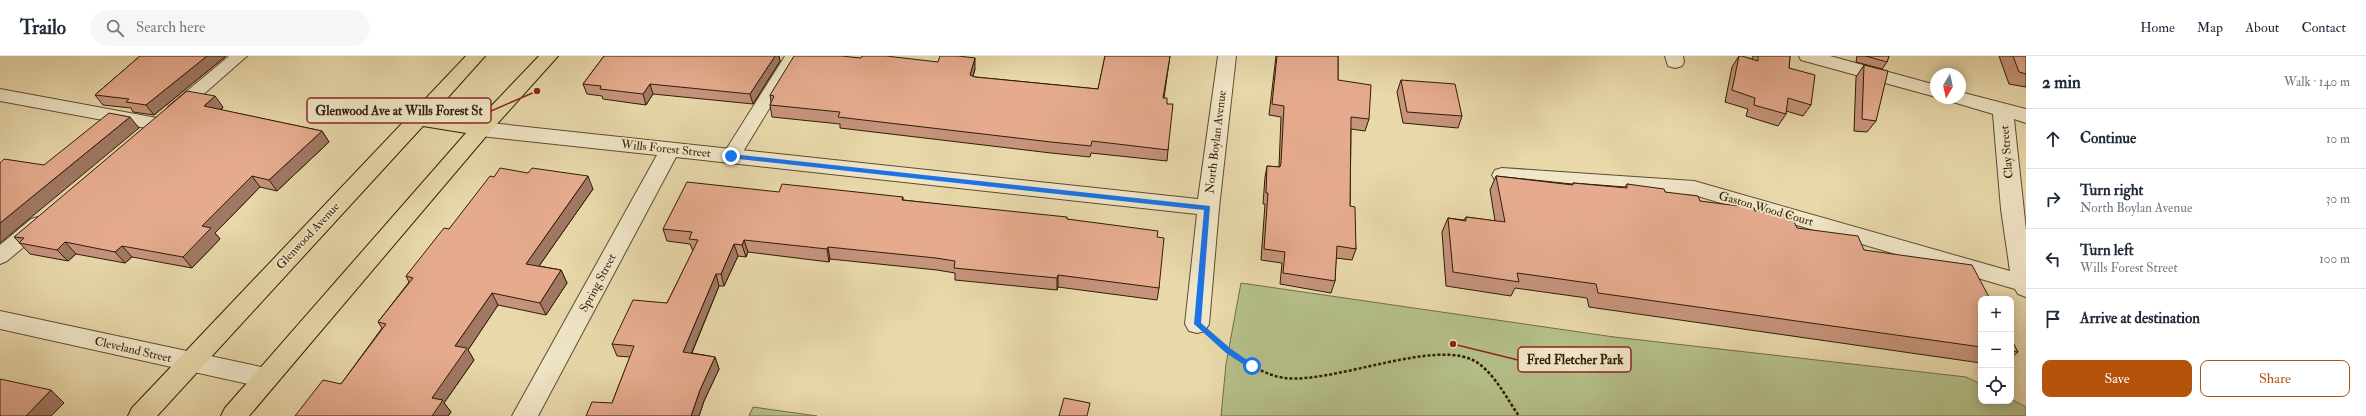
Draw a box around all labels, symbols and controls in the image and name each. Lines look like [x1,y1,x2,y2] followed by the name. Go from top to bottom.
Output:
[90,10,370,46] search box
[20,16,66,40] text: Trailo
[104,17,126,39] icon: search
[136,18,205,37] text: Search here
[2140,19,2175,36] text: Home
[2197,19,2223,36] text: Map
[2245,19,2279,36] text: About
[2301,19,2346,36] text: Contact
[1930,68,1966,104] north arrow
[2042,72,2081,93] text: 2 min
[2284,74,2350,90] text: Walk · 140 m
[1202,90,1230,194] street label: North Boylan Avenue
[307,98,491,123] callout: Glenwood Ave at Wills Forest St
[315,103,483,119] text: Glenwood Ave at Wills Forest St
[1997,125,2017,179] street label: Clay Street
[2042,128,2064,150] icon: ahead
[2080,129,2136,148] text: Continue
[2326,131,2350,147] text: 10 m
[619,137,712,161] street label: Wills Forest Street
[722,147,740,165] route end
[2080,181,2143,200] text: Turn right
[1717,188,1815,230] street label: Gaston Wood Court
[2042,188,2064,210] icon: right
[2326,191,2350,207] text: 30 m
[273,199,343,273] street label: Glenwood Avenue
[2080,200,2192,216] text: North Boylan Avenue
[2080,241,2134,260] text: Turn left
[2042,248,2064,270] icon: left
[576,251,620,315] street label: Spring Street
[2319,251,2350,267] text: 100 m
[2080,260,2178,276] text: Wills Forest Street
[1978,296,2014,404] map controls
[1978,296,2014,332] button: +
[2042,308,2064,330] icon: arrive
[2080,309,2200,328] text: Arrive at destination
[1978,332,2014,368] button: −
[93,334,173,366] street label: Cleveland Street
[1518,347,1631,372] callout: Fred Fletcher Park
[1527,352,1624,368] text: Fred Fletcher Park
[1243,357,1261,375] route start
[2042,360,2192,397] button: Save
[2200,360,2350,397] button: Share
[1978,368,2014,404] button: locate

